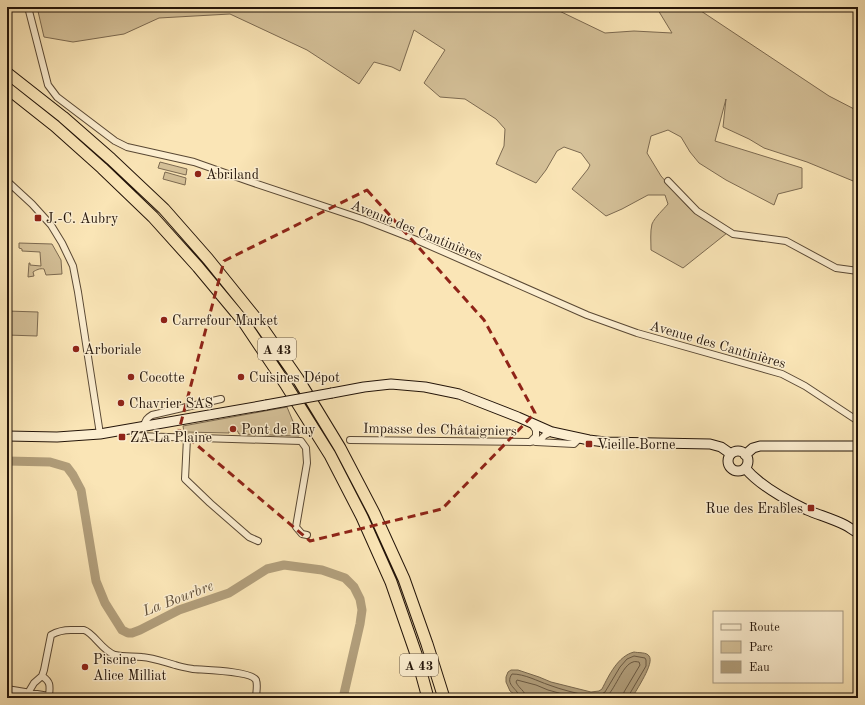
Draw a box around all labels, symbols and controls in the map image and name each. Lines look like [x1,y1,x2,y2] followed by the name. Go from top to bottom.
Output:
[206,168,259,182] place label: Abriland
[193,169,203,179] marker: Abriland
[349,198,484,264] street label: Avenue des Cantinières
[46,212,119,226] place label: J.-C. Aubry
[33,213,43,223] marker: J.-C. Aubry
[172,314,278,328] place label: Carrefour Market
[159,315,169,325] marker: Carrefour Market
[648,319,787,371] street label: Avenue des Cantinières
[258,338,296,360] road number: A 43
[84,343,141,357] place label: Arboriale
[71,344,81,354] marker: Arboriale
[139,371,185,385] place label: Cocotte
[249,371,340,385] place label: Cuisines Dépot
[126,372,136,382] marker: Cocotte
[236,372,246,382] marker: Cuisines Dépot
[129,397,213,411] place label: Chavrier SAS
[116,398,126,408] marker: Chavrier SAS
[363,422,517,438] street label: Impasse des Châtaigniers
[241,423,316,437] place label: Pont de Ruy
[228,424,238,434] marker: Pont de Ruy
[130,431,212,445] place label: ZA La Plaine
[117,432,127,442] marker: ZA La Plaine
[597,438,675,452] place label: Vieille Borne
[584,439,594,449] marker: Vieille Borne
[706,502,803,516] place label: Rue des Erables
[806,503,816,513] marker: Rue des Erables
[140,579,216,620] water label: La Bourbre
[713,611,843,683] legend
[749,622,780,634] text: Route
[749,642,773,654] text: Parc
[93,653,166,683] place label: Piscine Alice Milliat
[400,654,438,676] road number: A 43
[80,662,90,672] marker: Piscine Alice Milliat
[749,662,770,674] text: Eau

